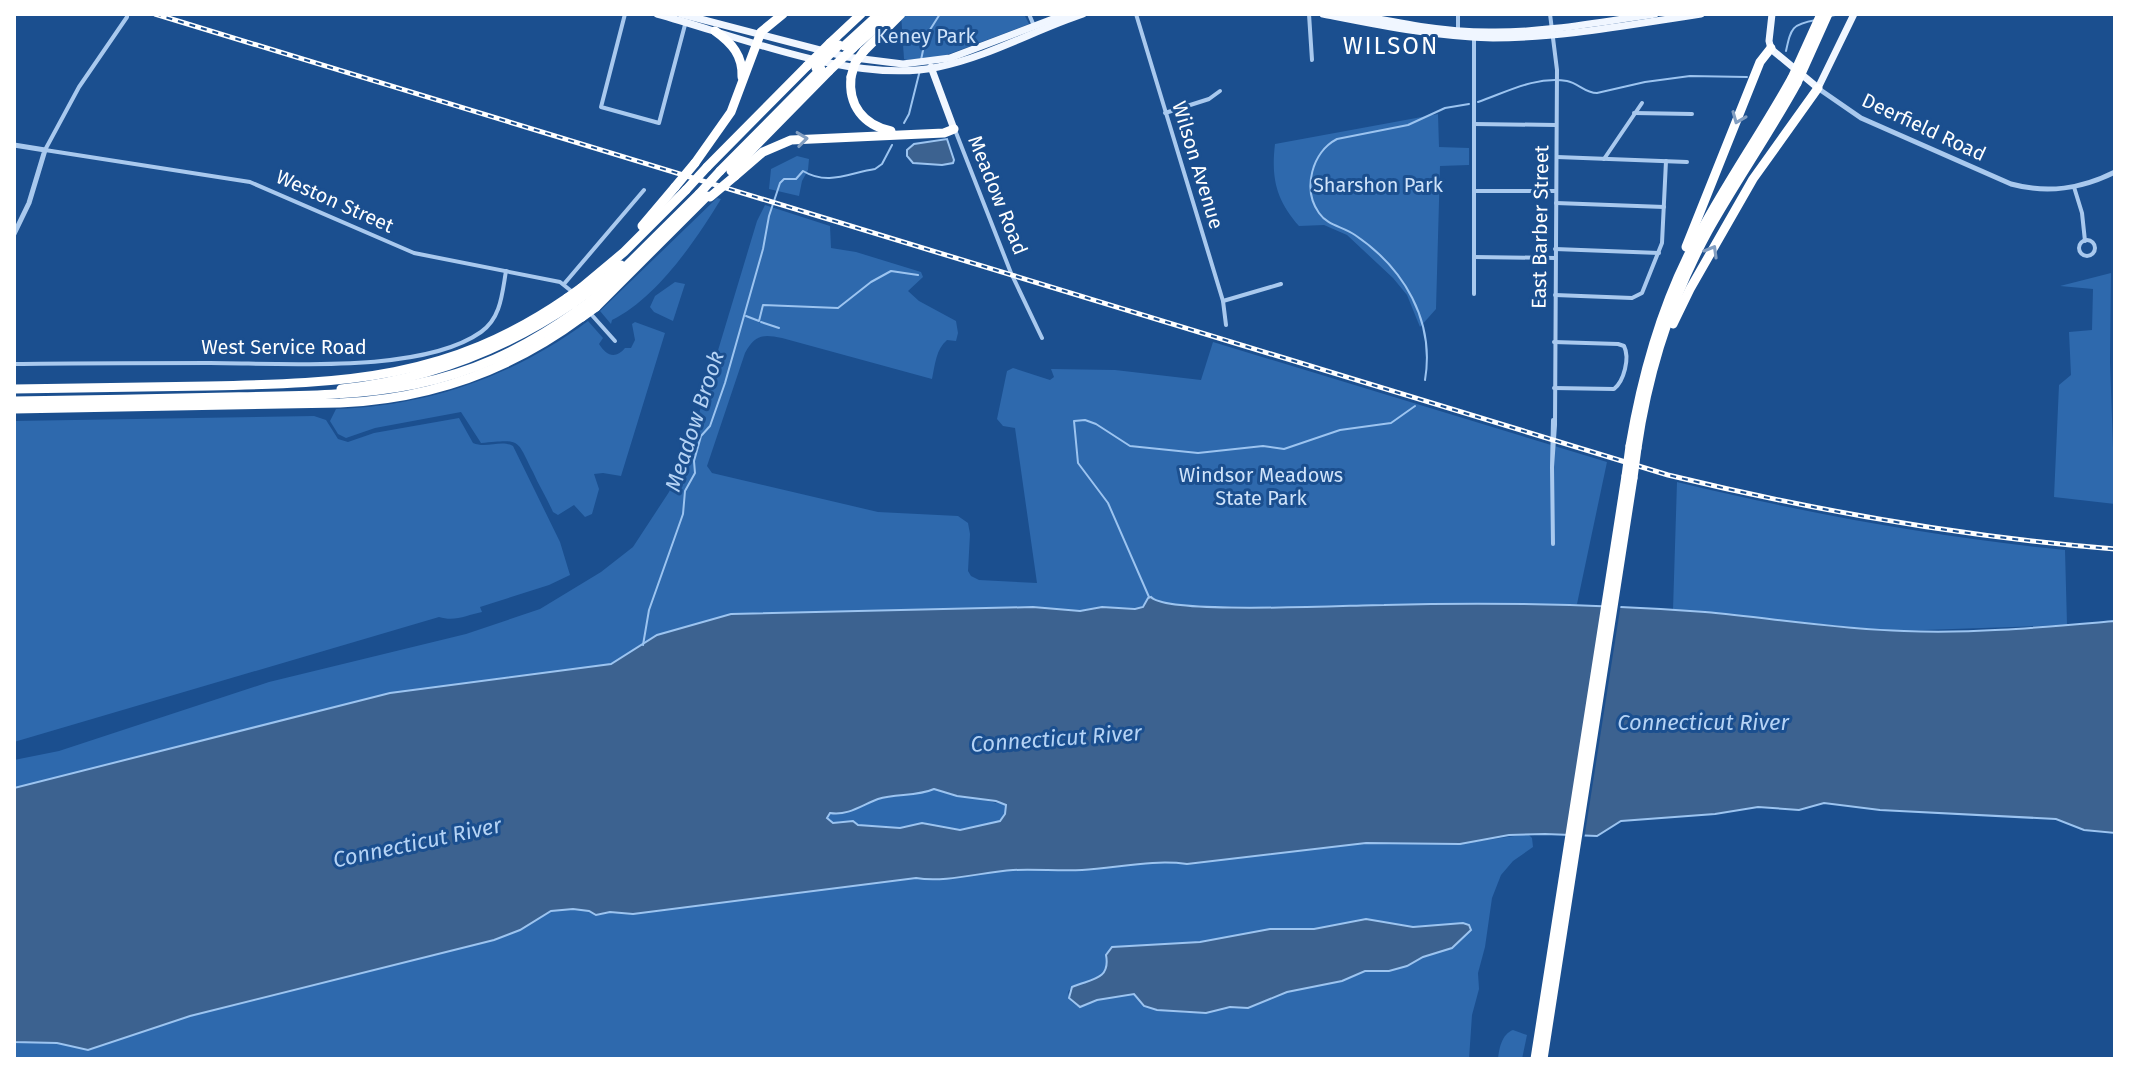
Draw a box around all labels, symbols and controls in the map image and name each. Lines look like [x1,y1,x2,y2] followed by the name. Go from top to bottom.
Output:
[876,24,976,48] park label: Keney Park
[1343,32,1439,60] district label: WILSON
[1858,88,1990,166] street label: Deerfield Road
[1167,98,1229,232] street label: Wilson Avenue
[1731,110,1748,124] one-way arrow
[795,131,809,148] one-way arrow
[963,132,1033,258] street label: Meadow Road
[1527,144,1553,309] street label: East Barber Street
[272,164,398,238] street label: Weston Street
[1313,173,1444,197] park label: Sharshon Park
[1702,245,1718,259] one-way arrow
[201,335,367,359] street label: West Service Road
[659,347,730,495] water label: Meadow Brook
[1179,463,1343,510] park label: Windsor Meadows State Park
[1617,709,1789,736] water label: Connecticut River
[969,719,1143,758] water label: Connecticut River
[330,811,504,874] water label: Connecticut River

